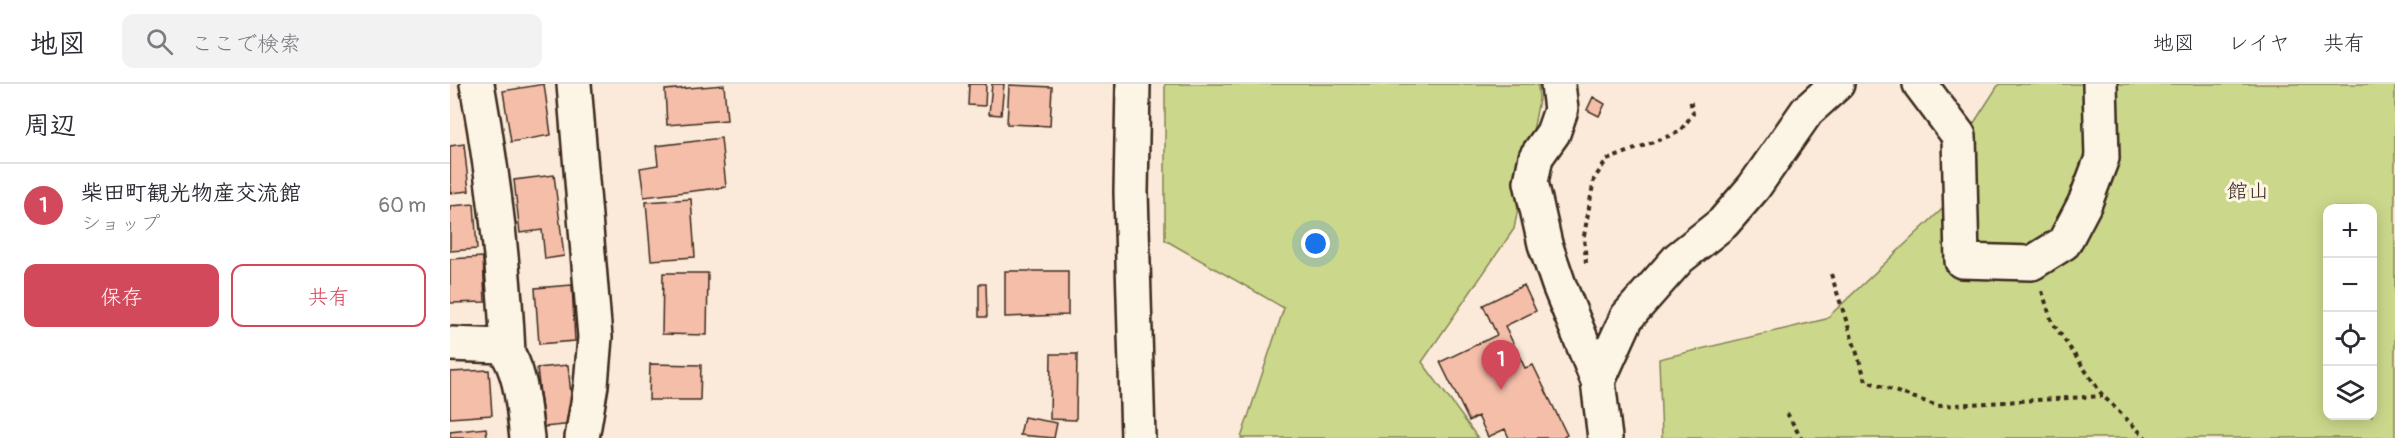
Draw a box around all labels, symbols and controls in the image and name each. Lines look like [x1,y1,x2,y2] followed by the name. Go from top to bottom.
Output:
[122,14,542,68] search box
[143,25,176,58] icon: search
[30,27,86,62] text: 地図
[191,30,301,58] text: ここで検索
[2153,30,2195,57] text: 地図
[2228,30,2290,57] text: レイヤ
[2323,30,2365,57] text: 共有
[24,110,76,142] text: 周辺
[2227,178,2269,205] district label: 館山
[81,179,301,207] text: 柴田町観光物産交流館
[40,193,47,218] text: 1
[379,193,426,218] text: 60 m
[2323,204,2377,420] map controls
[2323,204,2377,258] button: +
[81,211,160,236] text: ショップ
[1301,229,1330,258] your location
[2323,258,2377,312] button: −
[24,264,219,327] button: 保存
[231,264,426,327] button: 共有
[2323,312,2377,366] button: locate
[1482,340,1520,390] pin: 1
[2323,366,2377,420] button: layers

